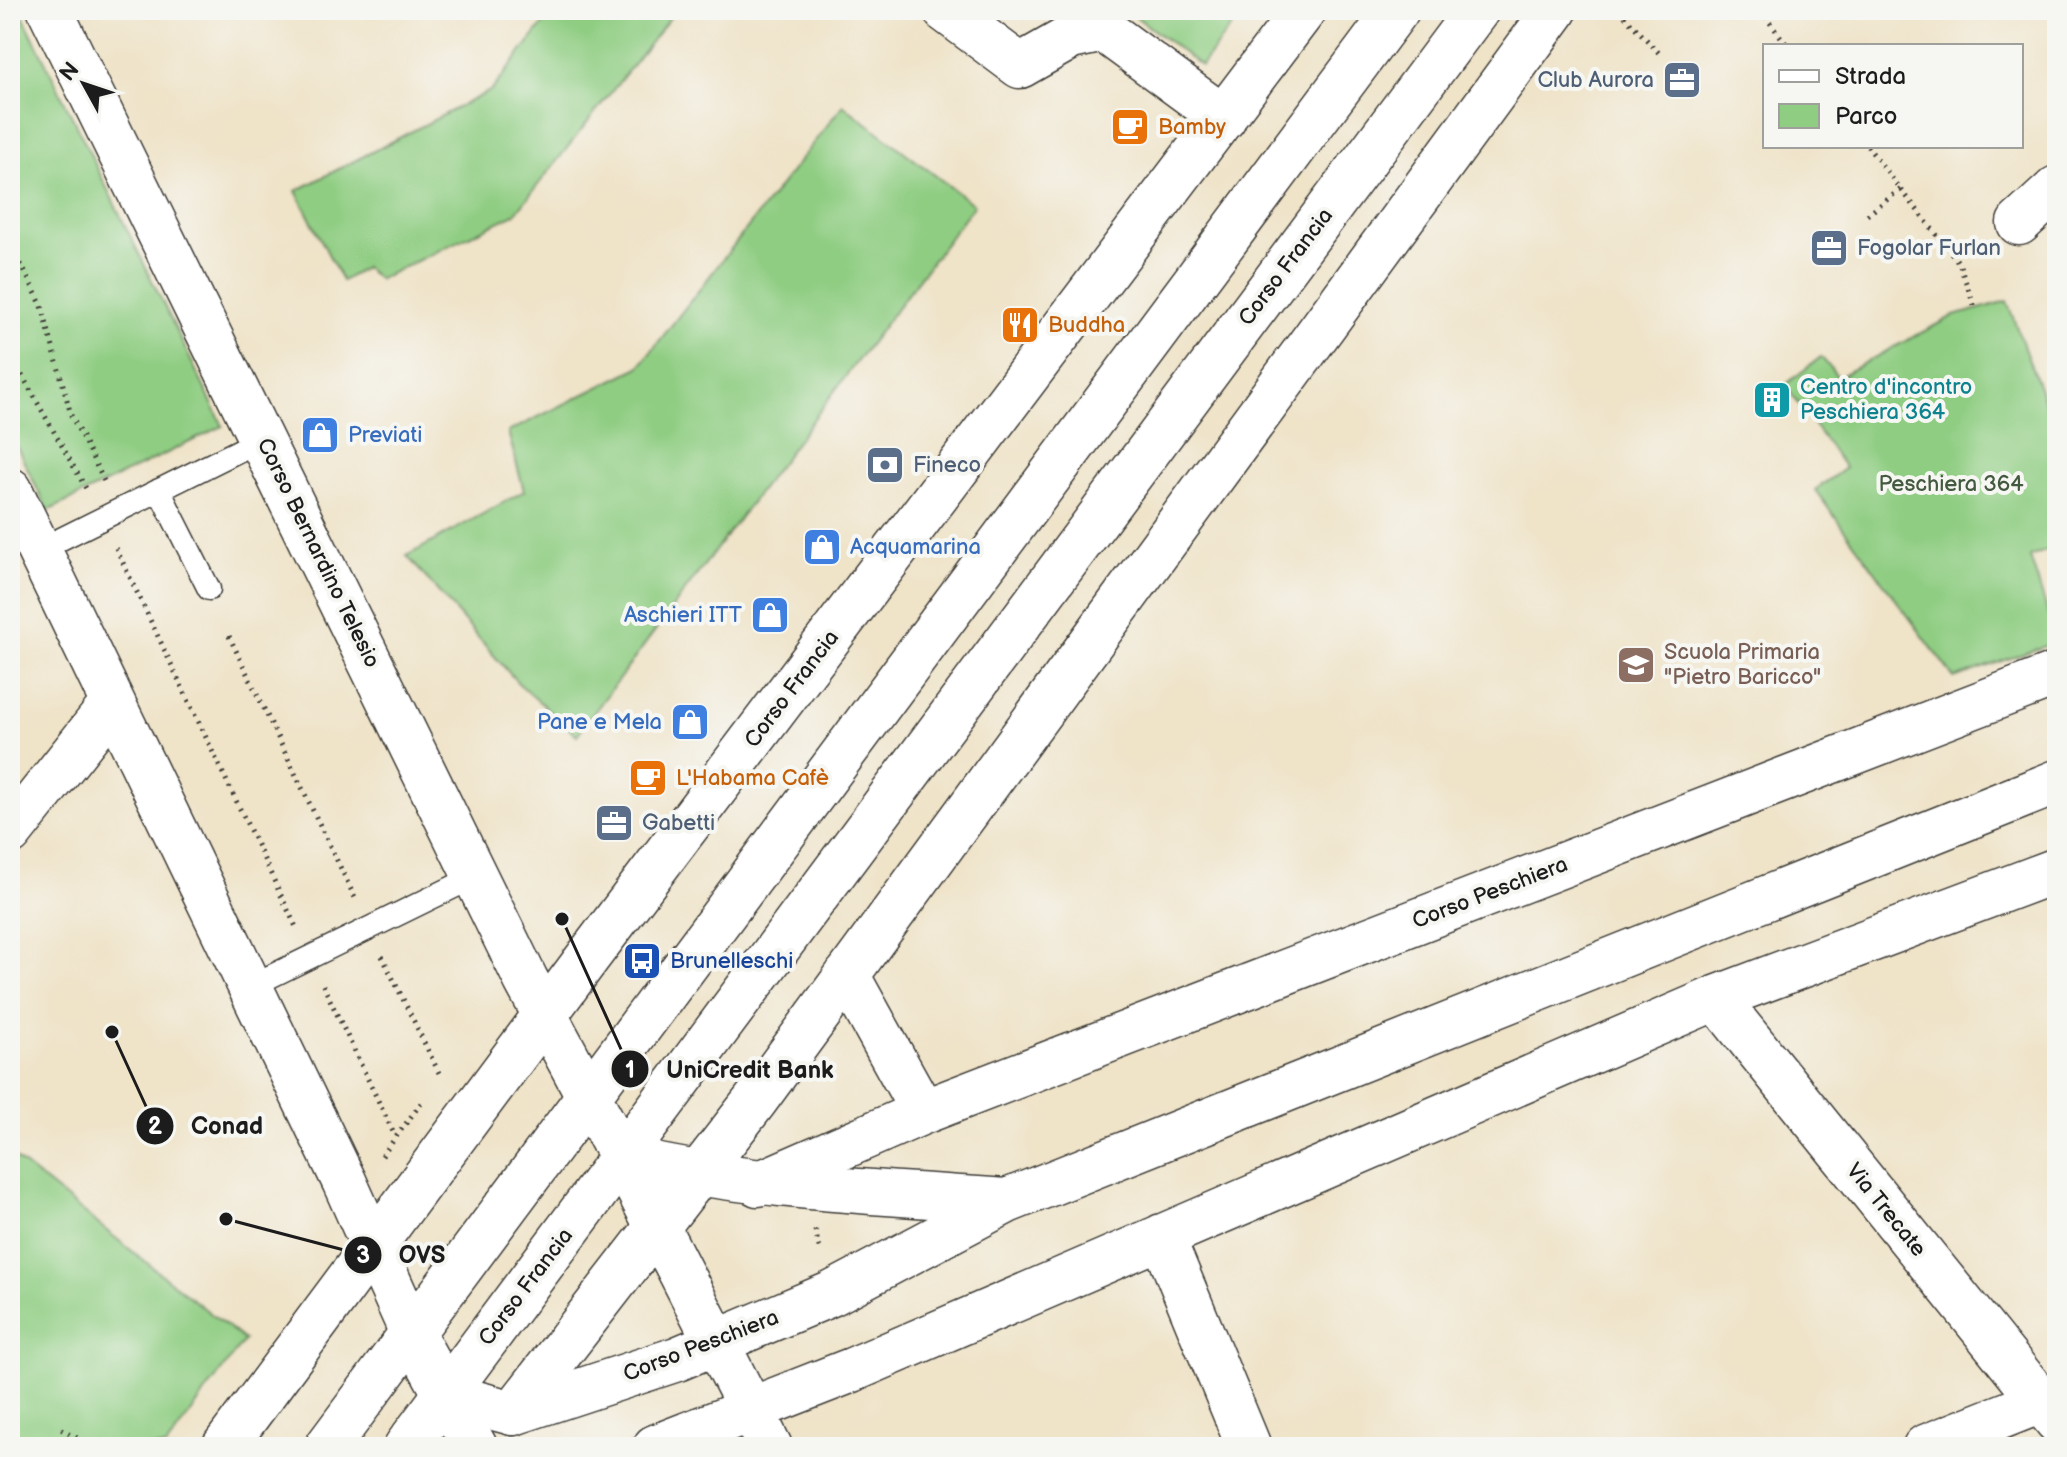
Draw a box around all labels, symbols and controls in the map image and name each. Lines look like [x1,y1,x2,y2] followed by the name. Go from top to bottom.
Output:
[44,44,124,124] north arrow
[1763,44,2023,148] legend
[54,57,85,87] text: N
[1661,59,1703,101] office icon: Club Aurora
[1835,62,1906,91] text: Strada
[1537,67,1654,94] place label: Club Aurora
[1835,102,1897,131] text: Parco
[1109,106,1151,148] cafe icon: Bamby
[1158,114,1226,141] place label: Bamby
[1233,203,1339,331] street label: Corso Francia
[1808,227,1850,269] office icon: Fogolar Furlan
[1857,235,2001,262] place label: Fogolar Furlan
[999,304,1041,346] restaurant icon: Buddha
[1048,312,1125,339] place label: Buddha
[1800,374,1972,426] place label: Centro d'incontro Peschiera 364
[1751,379,1793,421] building icon: Centro d'incontro Peschiera 364
[299,414,341,456] shop icon: Previati
[348,422,422,449] place label: Previati
[251,434,385,672] street label: Corso Bernardino Telesio
[864,444,906,486] bank icon: Fineco
[913,452,981,479] place label: Fineco
[1878,471,2024,498] park label: Peschiera 364
[801,526,843,568] shop icon: Acquamarina
[850,534,981,561] place label: Acquamarina
[749,594,791,636] shop icon: Aschieri ITT
[624,602,742,629] place label: Aschieri ITT
[739,625,845,753] street label: Corso Francia
[1664,639,1821,691] place label: Scuola Primaria "Pietro Baricco"
[1615,644,1657,686] school or university icon: Scuola Primaria "Pietro Baricco"
[669,701,711,743] shop icon: Pane e Mela
[537,709,662,736] place label: Pane e Mela
[627,757,669,799] cafe icon: L'Habama Cafè
[676,765,829,792] place label: L'Habama Cafè
[593,802,635,844] office icon: Gabetti
[642,810,715,837] place label: Gabetti
[1408,851,1572,935] street label: Corso Peschiera
[621,940,663,982] bus stop icon: Brunelleschi
[670,948,793,975] place label: Brunelleschi
[610,1045,849,1093] callout: UniCredit Bank
[625,1056,635,1085] text: 1
[666,1056,834,1085] text: UniCredit Bank
[135,1102,279,1150] callout: Conad
[148,1112,163,1141] text: 2
[191,1112,263,1141] text: Conad
[1840,1158,1932,1262] street label: Via Trecate
[473,1223,579,1351] street label: Corso Francia
[343,1231,462,1279] callout: OVS
[356,1241,370,1270] text: 3
[399,1241,445,1270] text: OVS
[619,1304,783,1388] street label: Corso Peschiera

